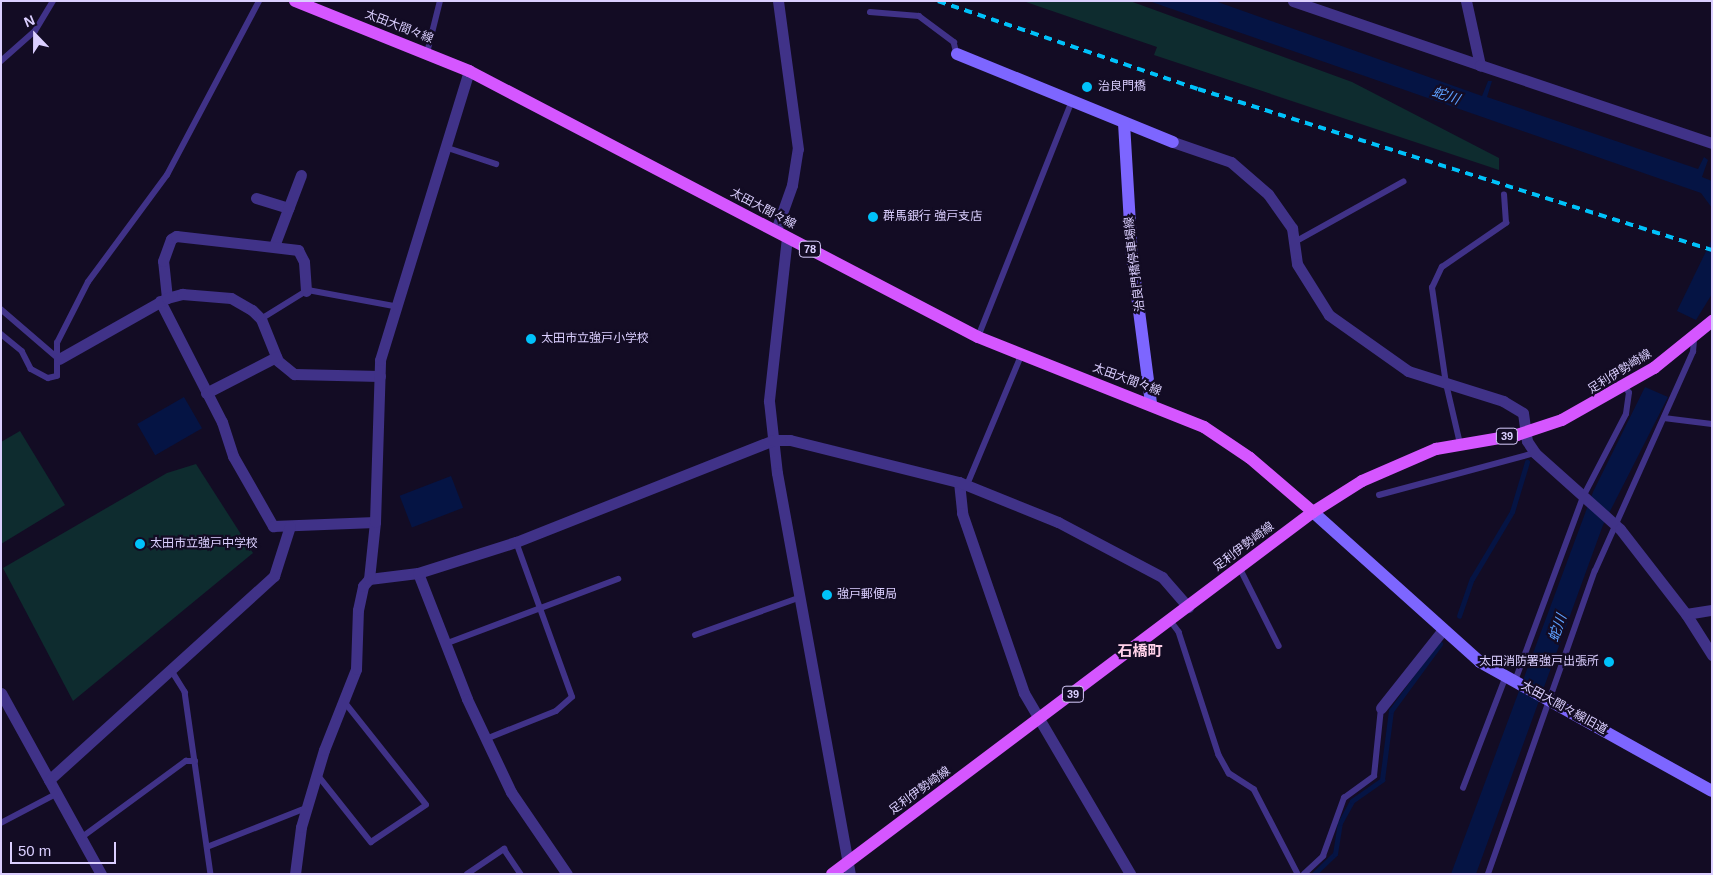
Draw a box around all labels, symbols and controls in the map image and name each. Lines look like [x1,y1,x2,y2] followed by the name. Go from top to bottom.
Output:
[363,7,435,47] street label: 太田大間々線
[10,10,60,60] north arrow
[22,12,37,30] text: N
[1080,80,1094,94] marker: 治良門橋
[1098,80,1146,94] place label: 治良門橋
[1430,82,1462,108] water label: 蛇川
[728,186,798,232] street label: 太田大間々線
[883,210,982,224] place label: 群馬銀行 強戸支店
[867,211,879,223] marker: 群馬銀行 強戸支店
[1122,215,1148,313] street label: 治良門橋停車場線
[799,240,821,258] road number: 78
[541,332,649,346] place label: 太田市立強戸小学校
[525,333,537,345] marker: 太田市立強戸小学校
[1586,347,1654,397] street label: 足利伊勢崎線
[1091,361,1163,399] street label: 太田大間々線
[1496,428,1518,444] road number: 39
[1211,520,1277,574] street label: 足利伊勢崎線
[150,537,258,551] place label: 太田市立強戸中学校
[134,538,146,550] marker: 太田市立強戸中学校
[837,588,897,602] place label: 強戸郵便局
[821,589,833,601] marker: 強戸郵便局
[1544,612,1570,644] water label: 蛇川
[1118,642,1162,660] district label: 石橋町
[1479,655,1599,669] place label: 太田消防署強戸出張所
[1603,656,1615,668] marker: 太田消防署強戸出張所
[1519,678,1609,738] street label: 太田大間々線旧道
[1062,686,1084,702] road number: 39
[887,764,953,818] street label: 足利伊勢崎線
[12,832,119,864] scale bar
[18,842,51,859] text: 50 m

